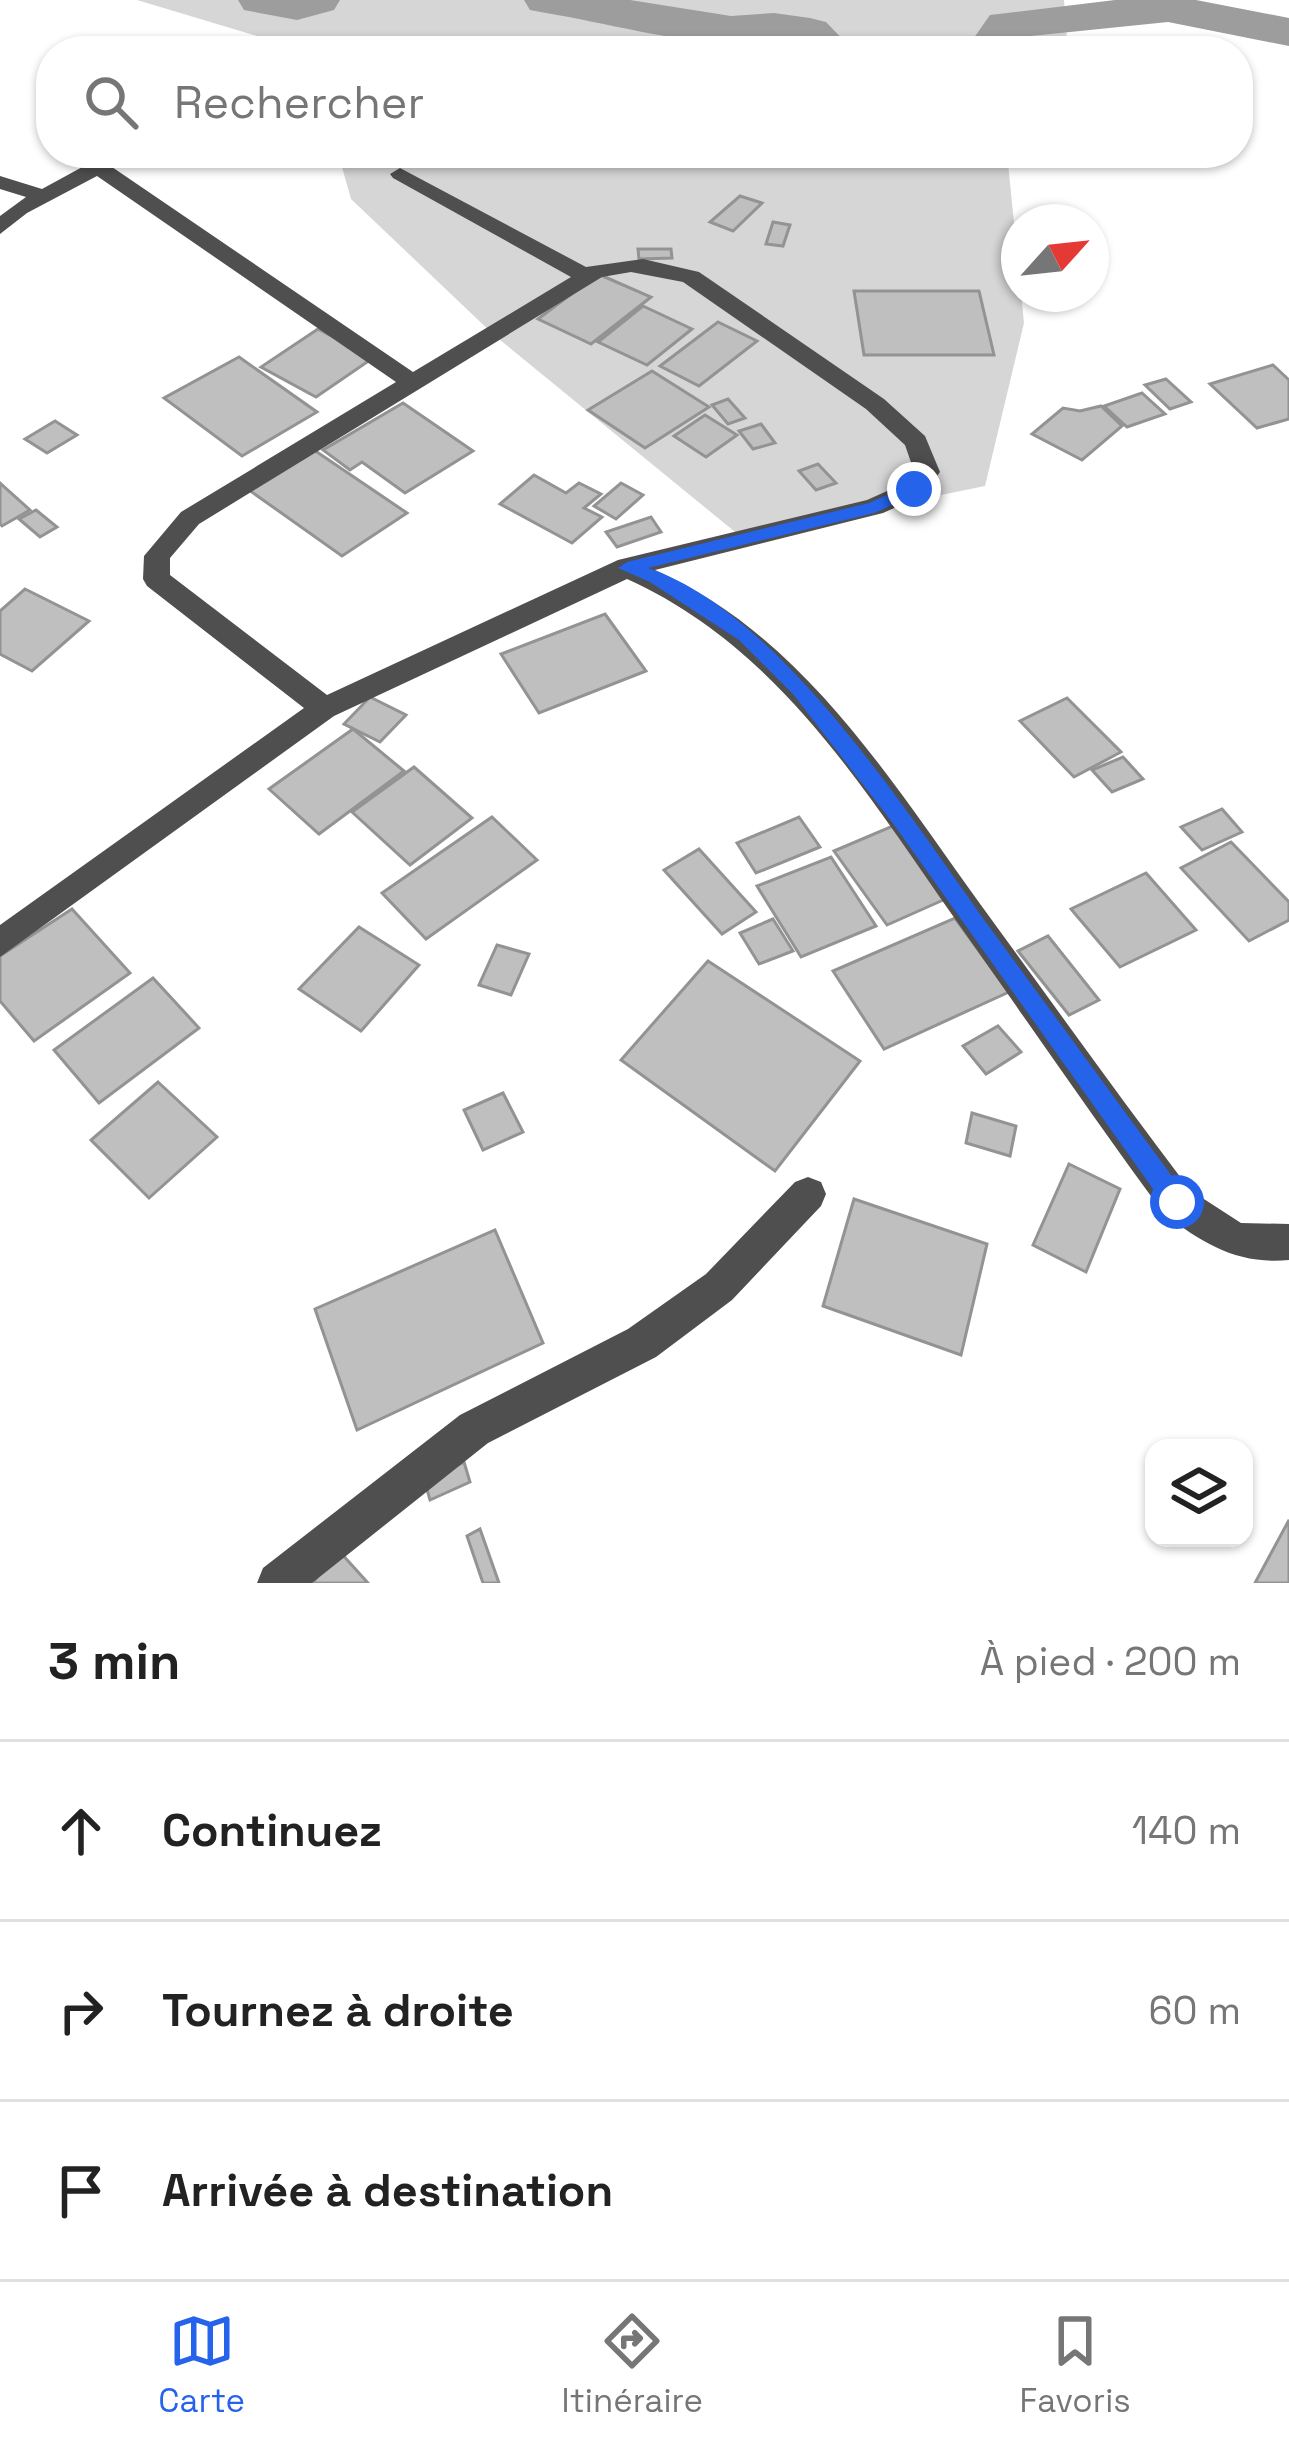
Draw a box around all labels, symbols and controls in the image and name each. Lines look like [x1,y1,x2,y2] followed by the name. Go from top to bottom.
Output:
[36,36,1253,168] search box
[78,69,144,135] icon: search
[174,74,424,131] text: Rechercher
[1001,204,1109,312] north arrow
[887,462,941,516] route end
[1150,1175,1204,1229] route start
[1145,1439,1253,1547] map controls
[1145,1439,1253,1547] button: layers
[48,1629,181,1694] text: 3 min
[980,1637,1241,1686] text: À pied · 200 m
[48,1798,114,1864] icon: ahead
[162,1802,382,1859] text: Continuez
[1132,1806,1241,1855] text: 140 m
[48,1978,114,2044] icon: right
[162,1982,514,2039] text: Tournez à droite
[1149,1986,1241,2035] text: 60 m
[48,2158,114,2224] icon: arrive
[162,2162,613,2219] text: Arrivée à destination
[158,2308,245,2422] tab: Carte
[562,2308,703,2422] tab: Itinéraire
[1020,2308,1131,2422] tab: Favoris

